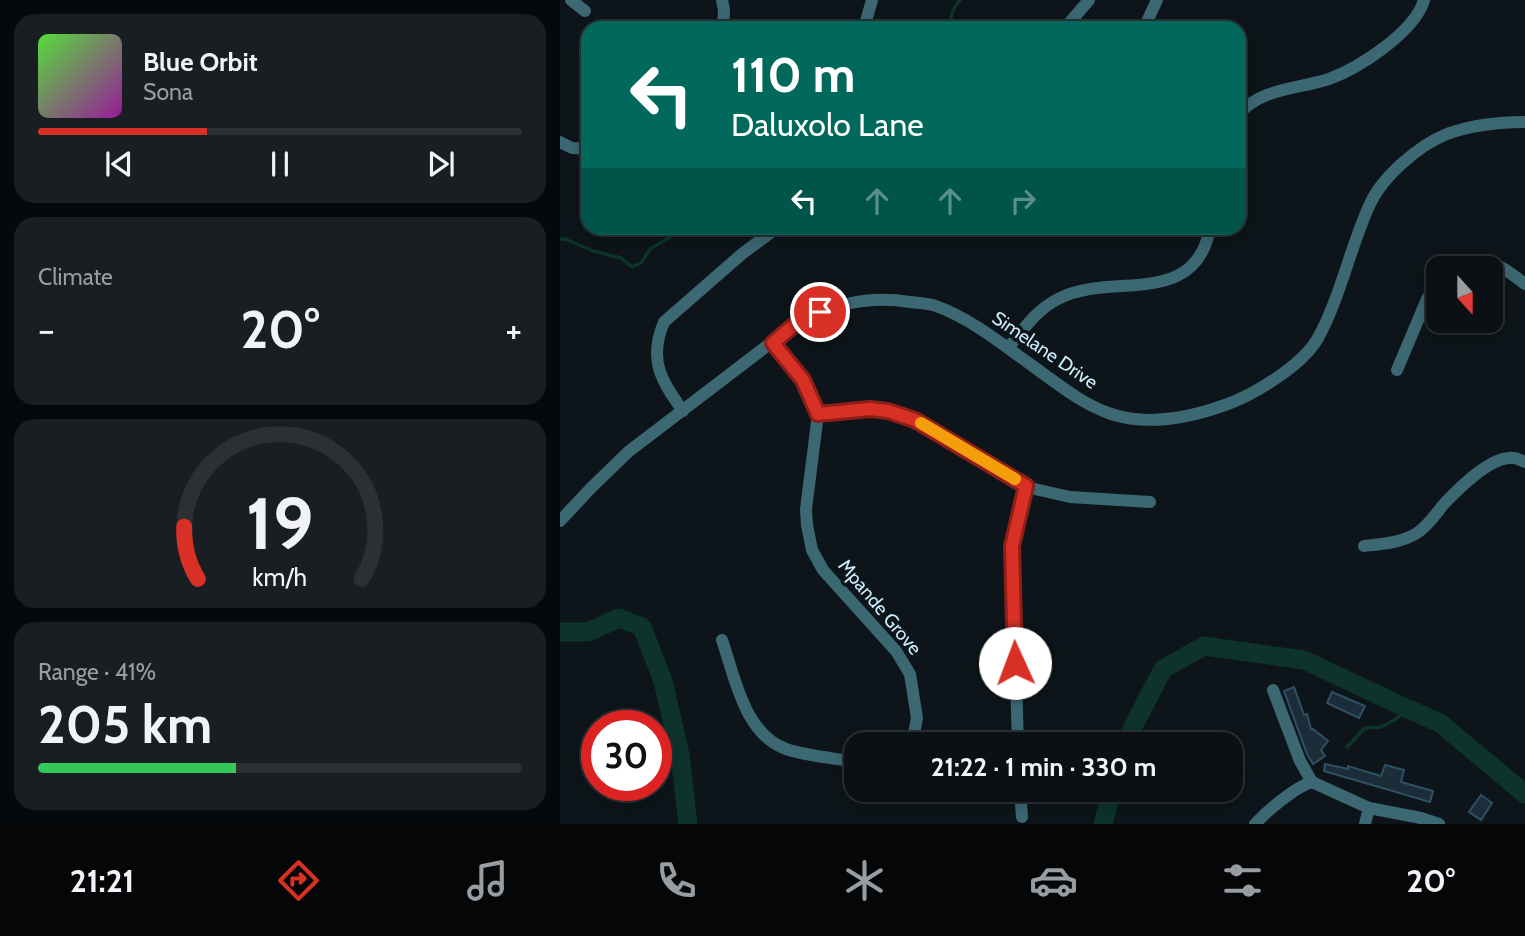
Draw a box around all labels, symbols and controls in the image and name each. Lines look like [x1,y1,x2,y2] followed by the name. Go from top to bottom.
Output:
[731,45,855,104] text: 110 m
[143,46,258,78] text: Blue Orbit
[616,49,707,140] icon: left
[143,78,193,106] text: Sona
[731,105,924,144] text: Daluxolo Lane
[100,145,138,183] icon: previous
[261,145,299,183] icon: pause
[422,145,460,183] icon: next
[785,182,823,220] icon: left
[858,182,896,220] icon: ahead
[931,182,969,220] icon: ahead
[1004,182,1042,220] icon: right
[1426,256,1503,332] north arrow
[1426,256,1503,333] map controls
[38,263,113,291] text: Climate
[790,282,850,342] pin
[801,293,839,331] icon: arrive
[240,298,320,361] text: 20°
[38,306,55,353] text: −
[505,306,522,353] text: +
[988,306,1102,394] street label: Simelane Drive
[246,480,314,568] text: 19
[833,555,927,660] street label: Mpande Grove
[253,562,307,592] text: km/h
[978,626,1052,700] position arrow
[38,658,156,686] text: Range · 41%
[38,693,212,756] text: 205 km
[581,710,672,801] speed limit sign: 30
[931,751,1156,783] text: 21:22 · 1 min · 330 m
[274,856,323,905] icon: directions
[463,856,512,905] icon: music
[652,856,701,905] icon: phone
[840,856,889,905] icon: climate
[1029,856,1078,905] icon: car
[1218,856,1267,905] icon: filters
[70,861,134,900] text: 21:21
[1406,861,1455,900] text: 20°

